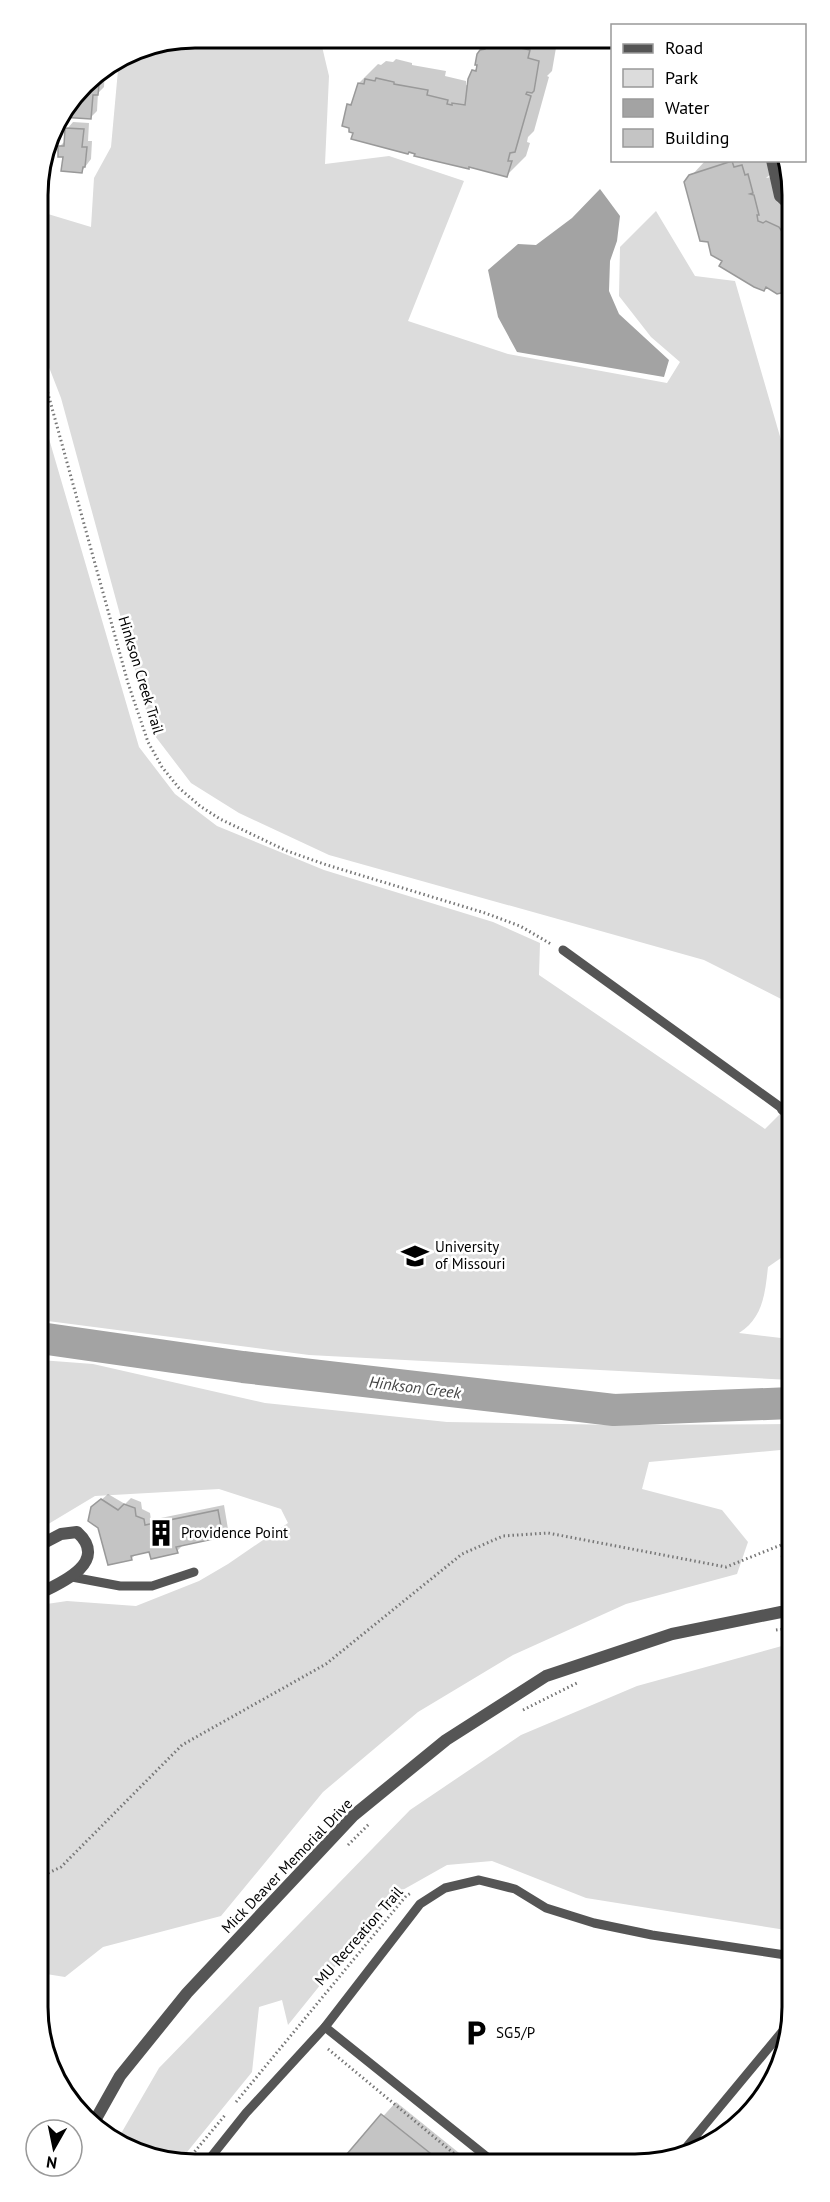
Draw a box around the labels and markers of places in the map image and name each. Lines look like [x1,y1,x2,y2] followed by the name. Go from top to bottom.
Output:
[435,1237,505,1273] place label: University of Missouri
[400,1241,430,1271] school or university icon: University of Missouri
[146,1518,176,1548] building icon: Providence Point
[181,1523,288,1542] place label: Providence Point
[461,2018,491,2048] parking icon: SG5/P
[496,2023,535,2042] place label: SG5/P

